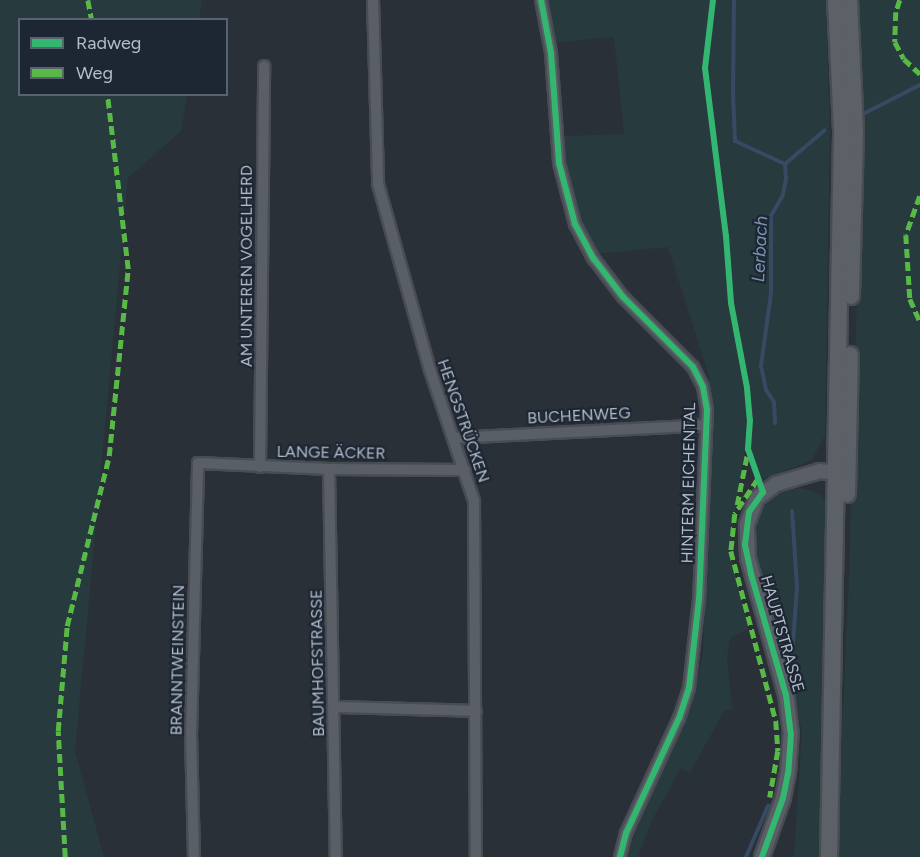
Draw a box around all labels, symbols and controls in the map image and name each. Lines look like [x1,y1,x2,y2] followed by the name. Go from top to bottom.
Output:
[18,18,228,96] legend
[76,32,141,54] text: Radweg
[76,62,113,84] text: Weg
[237,165,257,367] street label: AM UNTEREN VOGELHERD
[747,215,773,283] water label: Lerbach
[433,357,493,485] street label: HENGSTRÜCKEN
[678,403,700,563] street label: HINTERM EICHENTAL
[527,404,631,428] street label: BUCHENWEG
[276,442,386,464] street label: LANGE ÄCKER
[756,573,808,695] street label: HAUPTSTRASSE
[167,585,189,735] street label: BRANNTWEINSTEIN
[307,589,329,737] street label: BAUMHOFSTRASSE

